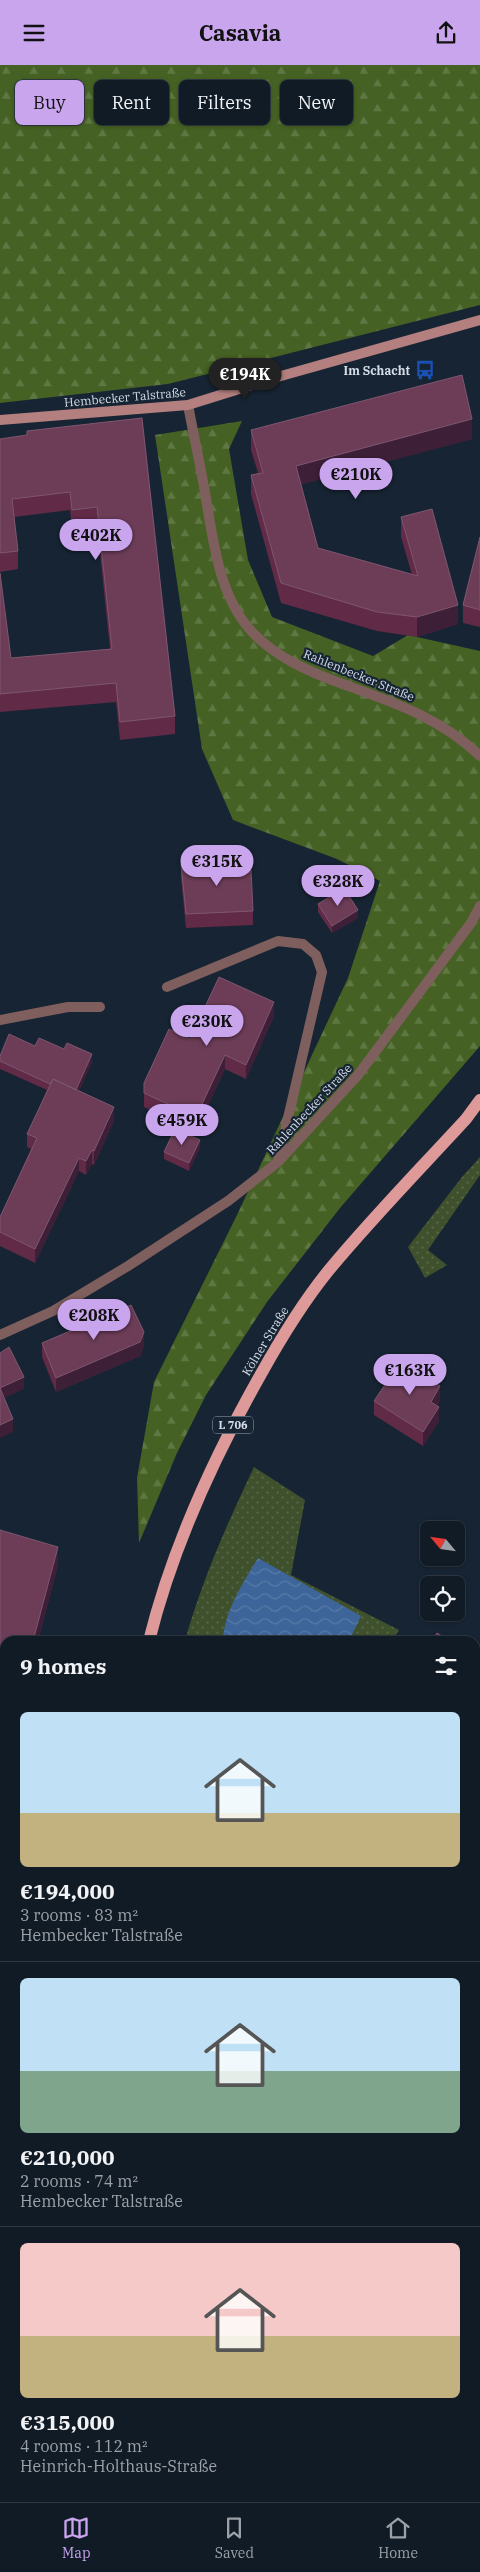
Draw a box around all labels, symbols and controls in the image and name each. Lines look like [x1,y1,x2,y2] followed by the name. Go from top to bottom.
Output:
[199,18,281,47] text: Casavia
[20,19,48,47] icon: menu
[432,19,460,47] icon: share
[15,80,84,125] chip: Buy
[94,80,169,125] chip: Rent
[179,80,270,125] chip: Filters
[280,80,353,125] chip: New
[210,357,280,400] pin: €194K
[414,359,436,381] bus stop icon: Im Schacht
[344,363,411,378] place label: Im Schacht
[219,364,271,384] text: €194K
[64,384,186,410] street label: Hembecker Talstraße
[321,457,391,500] pin: €210K
[330,464,382,484] text: €210K
[61,519,131,561] pin: €402K
[70,525,122,545] text: €402K
[301,646,417,704] street label: Rahlenbecker Straße
[182,845,252,887] pin: €315K
[191,851,243,871] text: €315K
[303,865,373,907] pin: €328K
[312,871,364,891] text: €328K
[172,1005,242,1047] pin: €230K
[181,1011,233,1031] text: €230K
[263,1061,355,1157] street label: Rahlenbecker Straße
[147,1103,217,1146] pin: €459K
[156,1110,208,1130] text: €459K
[59,1299,129,1341] pin: €208K
[238,1304,292,1378] street label: Kölner Straße
[68,1305,120,1325] text: €208K
[375,1353,445,1396] pin: €163K
[384,1360,436,1380] text: €163K
[213,1417,253,1433] road number: L 706
[420,1521,465,1566] north arrow
[420,1521,465,1621] map controls
[420,1576,465,1621] button: locate
[20,1652,106,1680] text: 9 homes
[432,1652,460,1680] icon: filters
[195,1745,285,1835] icon: home
[20,1877,115,1905] text: €194,000
[20,1905,138,1925] text: 3 rooms · 83 m²
[20,1925,183,1945] text: Hembecker Talstraße
[195,2010,285,2100] icon: home
[20,2143,115,2171] text: €210,000
[20,2171,138,2191] text: 2 rooms · 74 m²
[20,2191,183,2211] text: Hembecker Talstraße
[195,2275,285,2365] icon: home
[20,2408,115,2436] text: €315,000
[20,2436,148,2456] text: 4 rooms · 112 m²
[20,2456,217,2476] text: Heinrich-Holthaus-Straße
[62,2514,91,2562] tab: Map
[215,2514,254,2562] tab: Saved
[378,2514,418,2562] tab: Home

